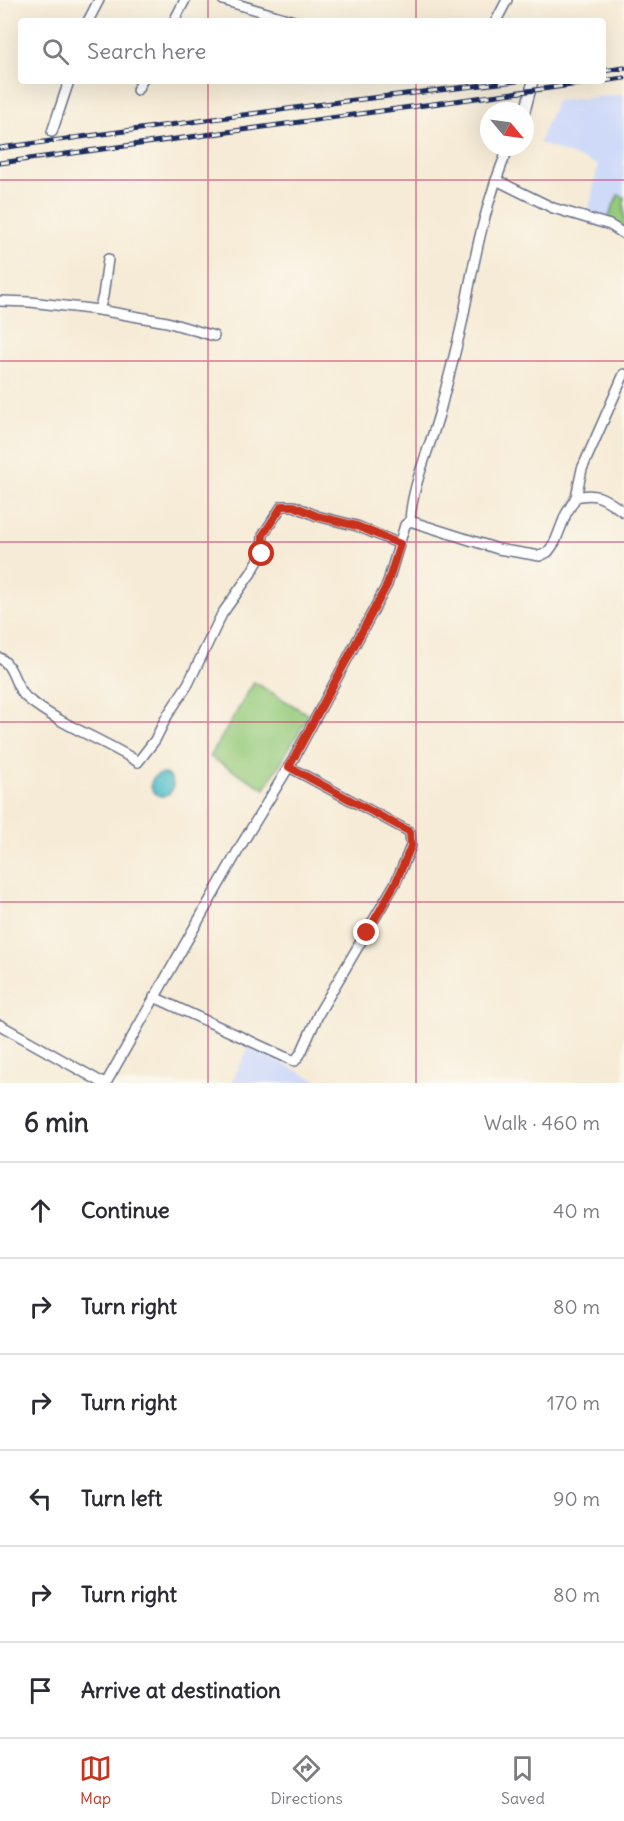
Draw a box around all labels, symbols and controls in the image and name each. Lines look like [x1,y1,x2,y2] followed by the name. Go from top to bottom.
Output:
[18,18,606,84] search box
[39,35,72,68] icon: search
[87,37,206,65] text: Search here
[480,102,534,156] north arrow
[248,540,274,566] route start
[353,919,379,945] route end
[24,1106,89,1139] text: 6 min
[484,1110,600,1135] text: Walk · 460 m
[24,1194,57,1227] icon: ahead
[81,1196,170,1224] text: Continue
[553,1198,600,1223] text: 40 m
[24,1290,57,1323] icon: right
[81,1292,177,1320] text: Turn right
[553,1294,600,1319] text: 80 m
[24,1386,57,1419] icon: right
[81,1388,177,1416] text: Turn right
[547,1390,600,1415] text: 170 m
[24,1482,57,1515] icon: left
[81,1484,162,1512] text: Turn left
[553,1486,600,1511] text: 90 m
[24,1578,57,1611] icon: right
[81,1580,177,1608] text: Turn right
[553,1582,600,1607] text: 80 m
[24,1674,57,1707] icon: arrive
[81,1676,281,1704] text: Arrive at destination
[79,1752,112,1808] tab: Map
[270,1752,343,1808] tab: Directions
[501,1752,545,1808] tab: Saved

